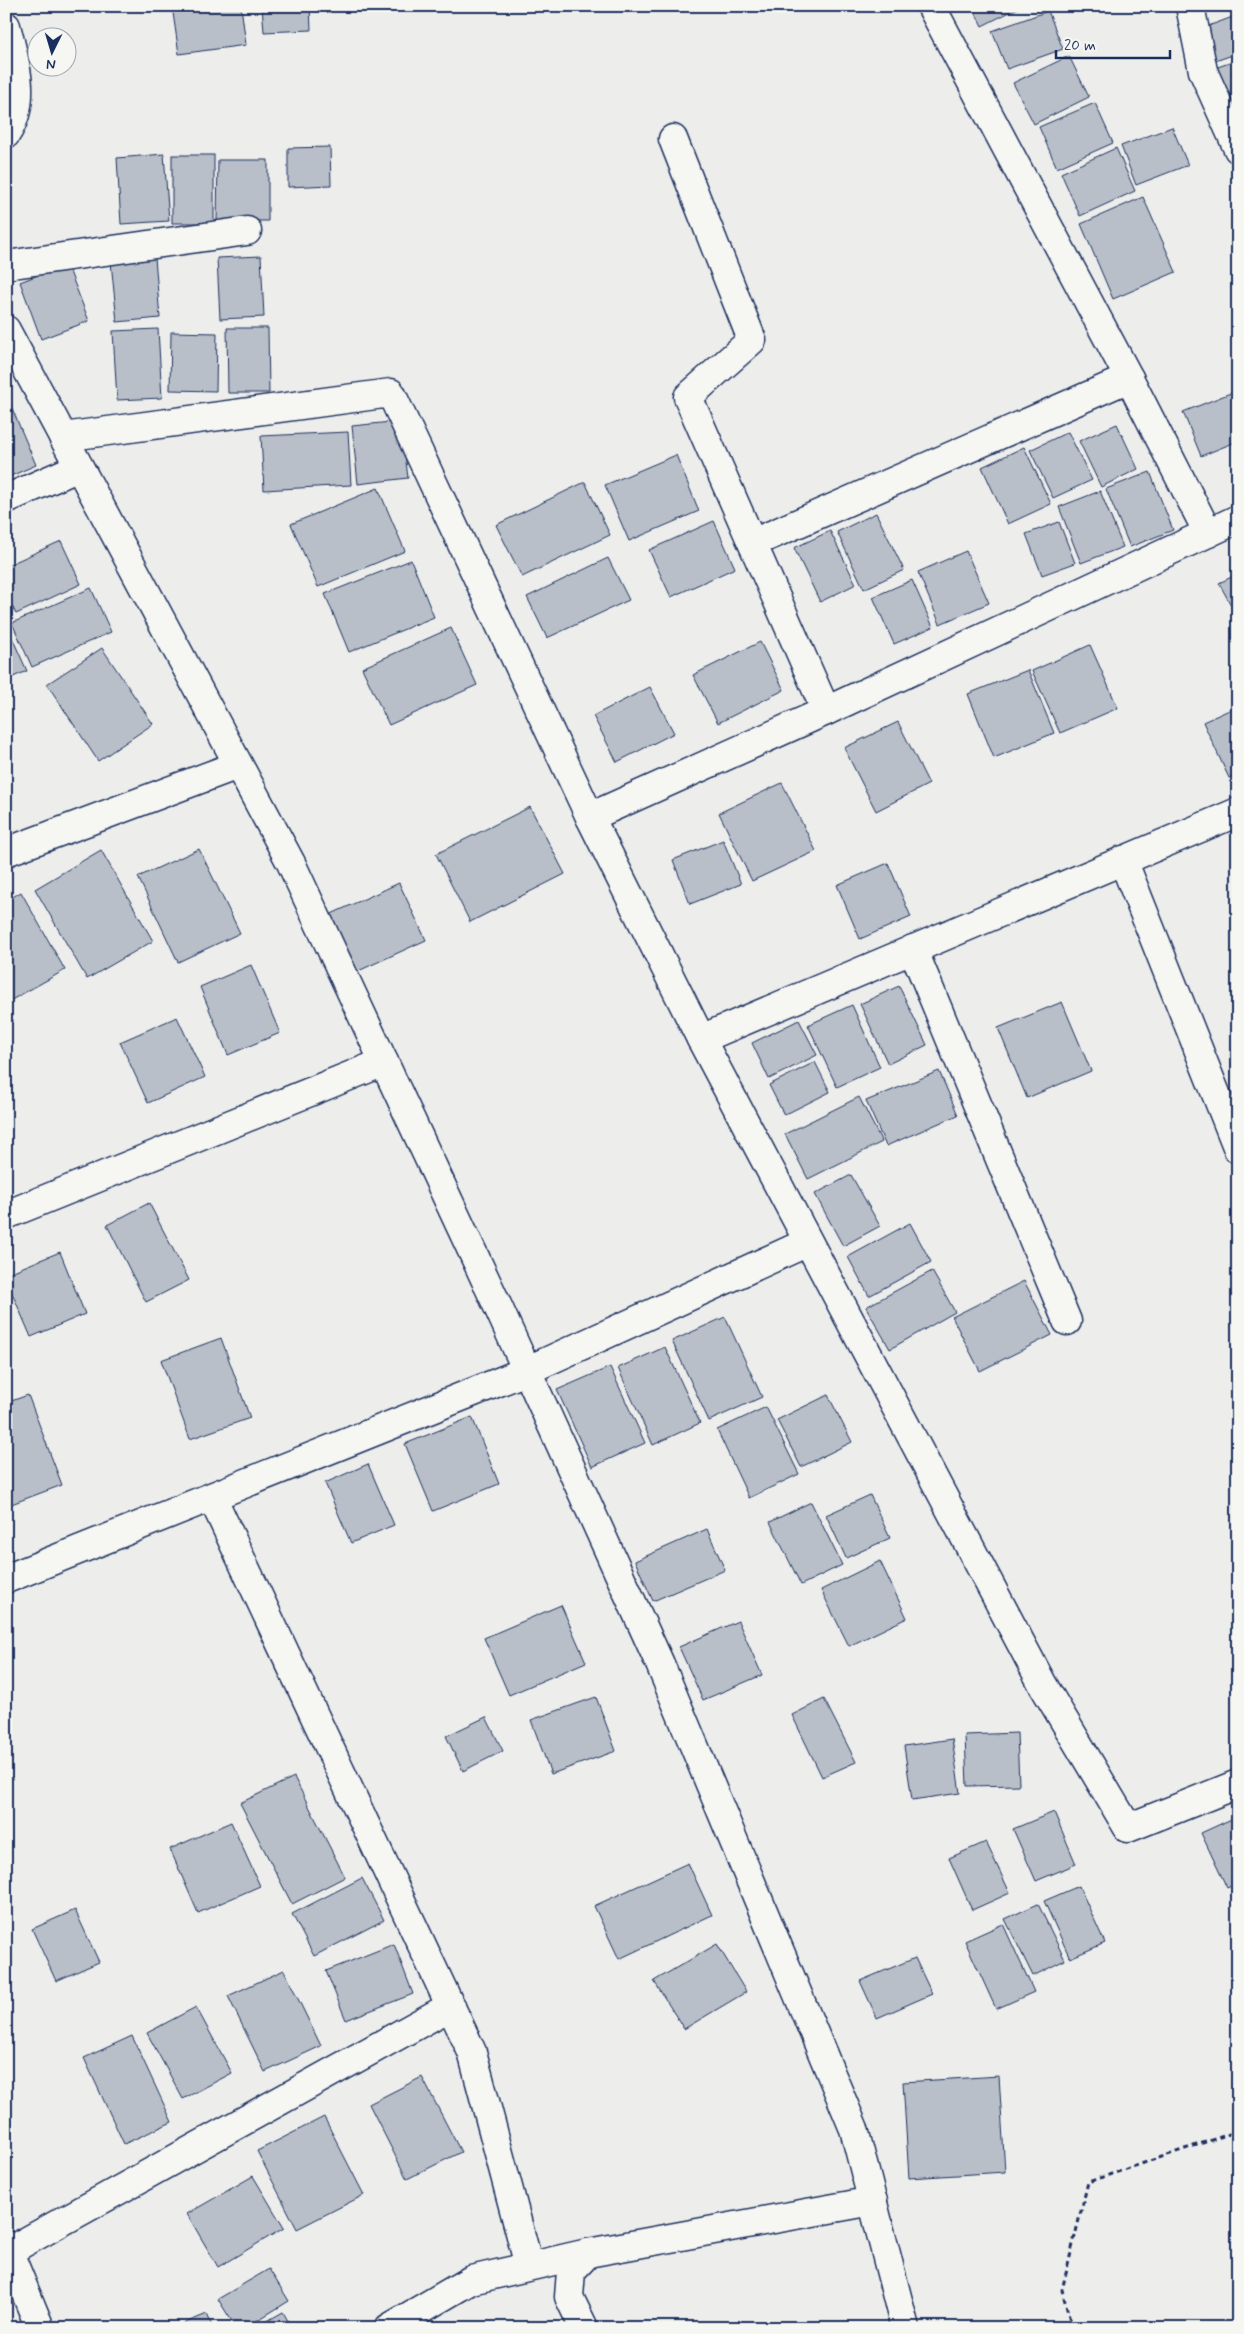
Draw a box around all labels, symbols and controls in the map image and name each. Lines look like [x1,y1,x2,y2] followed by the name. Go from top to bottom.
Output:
[28,28,78,78] north arrow
[1056,28,1170,60] scale bar
[1064,36,1096,56] text: 20 m
[46,55,56,73] text: N

